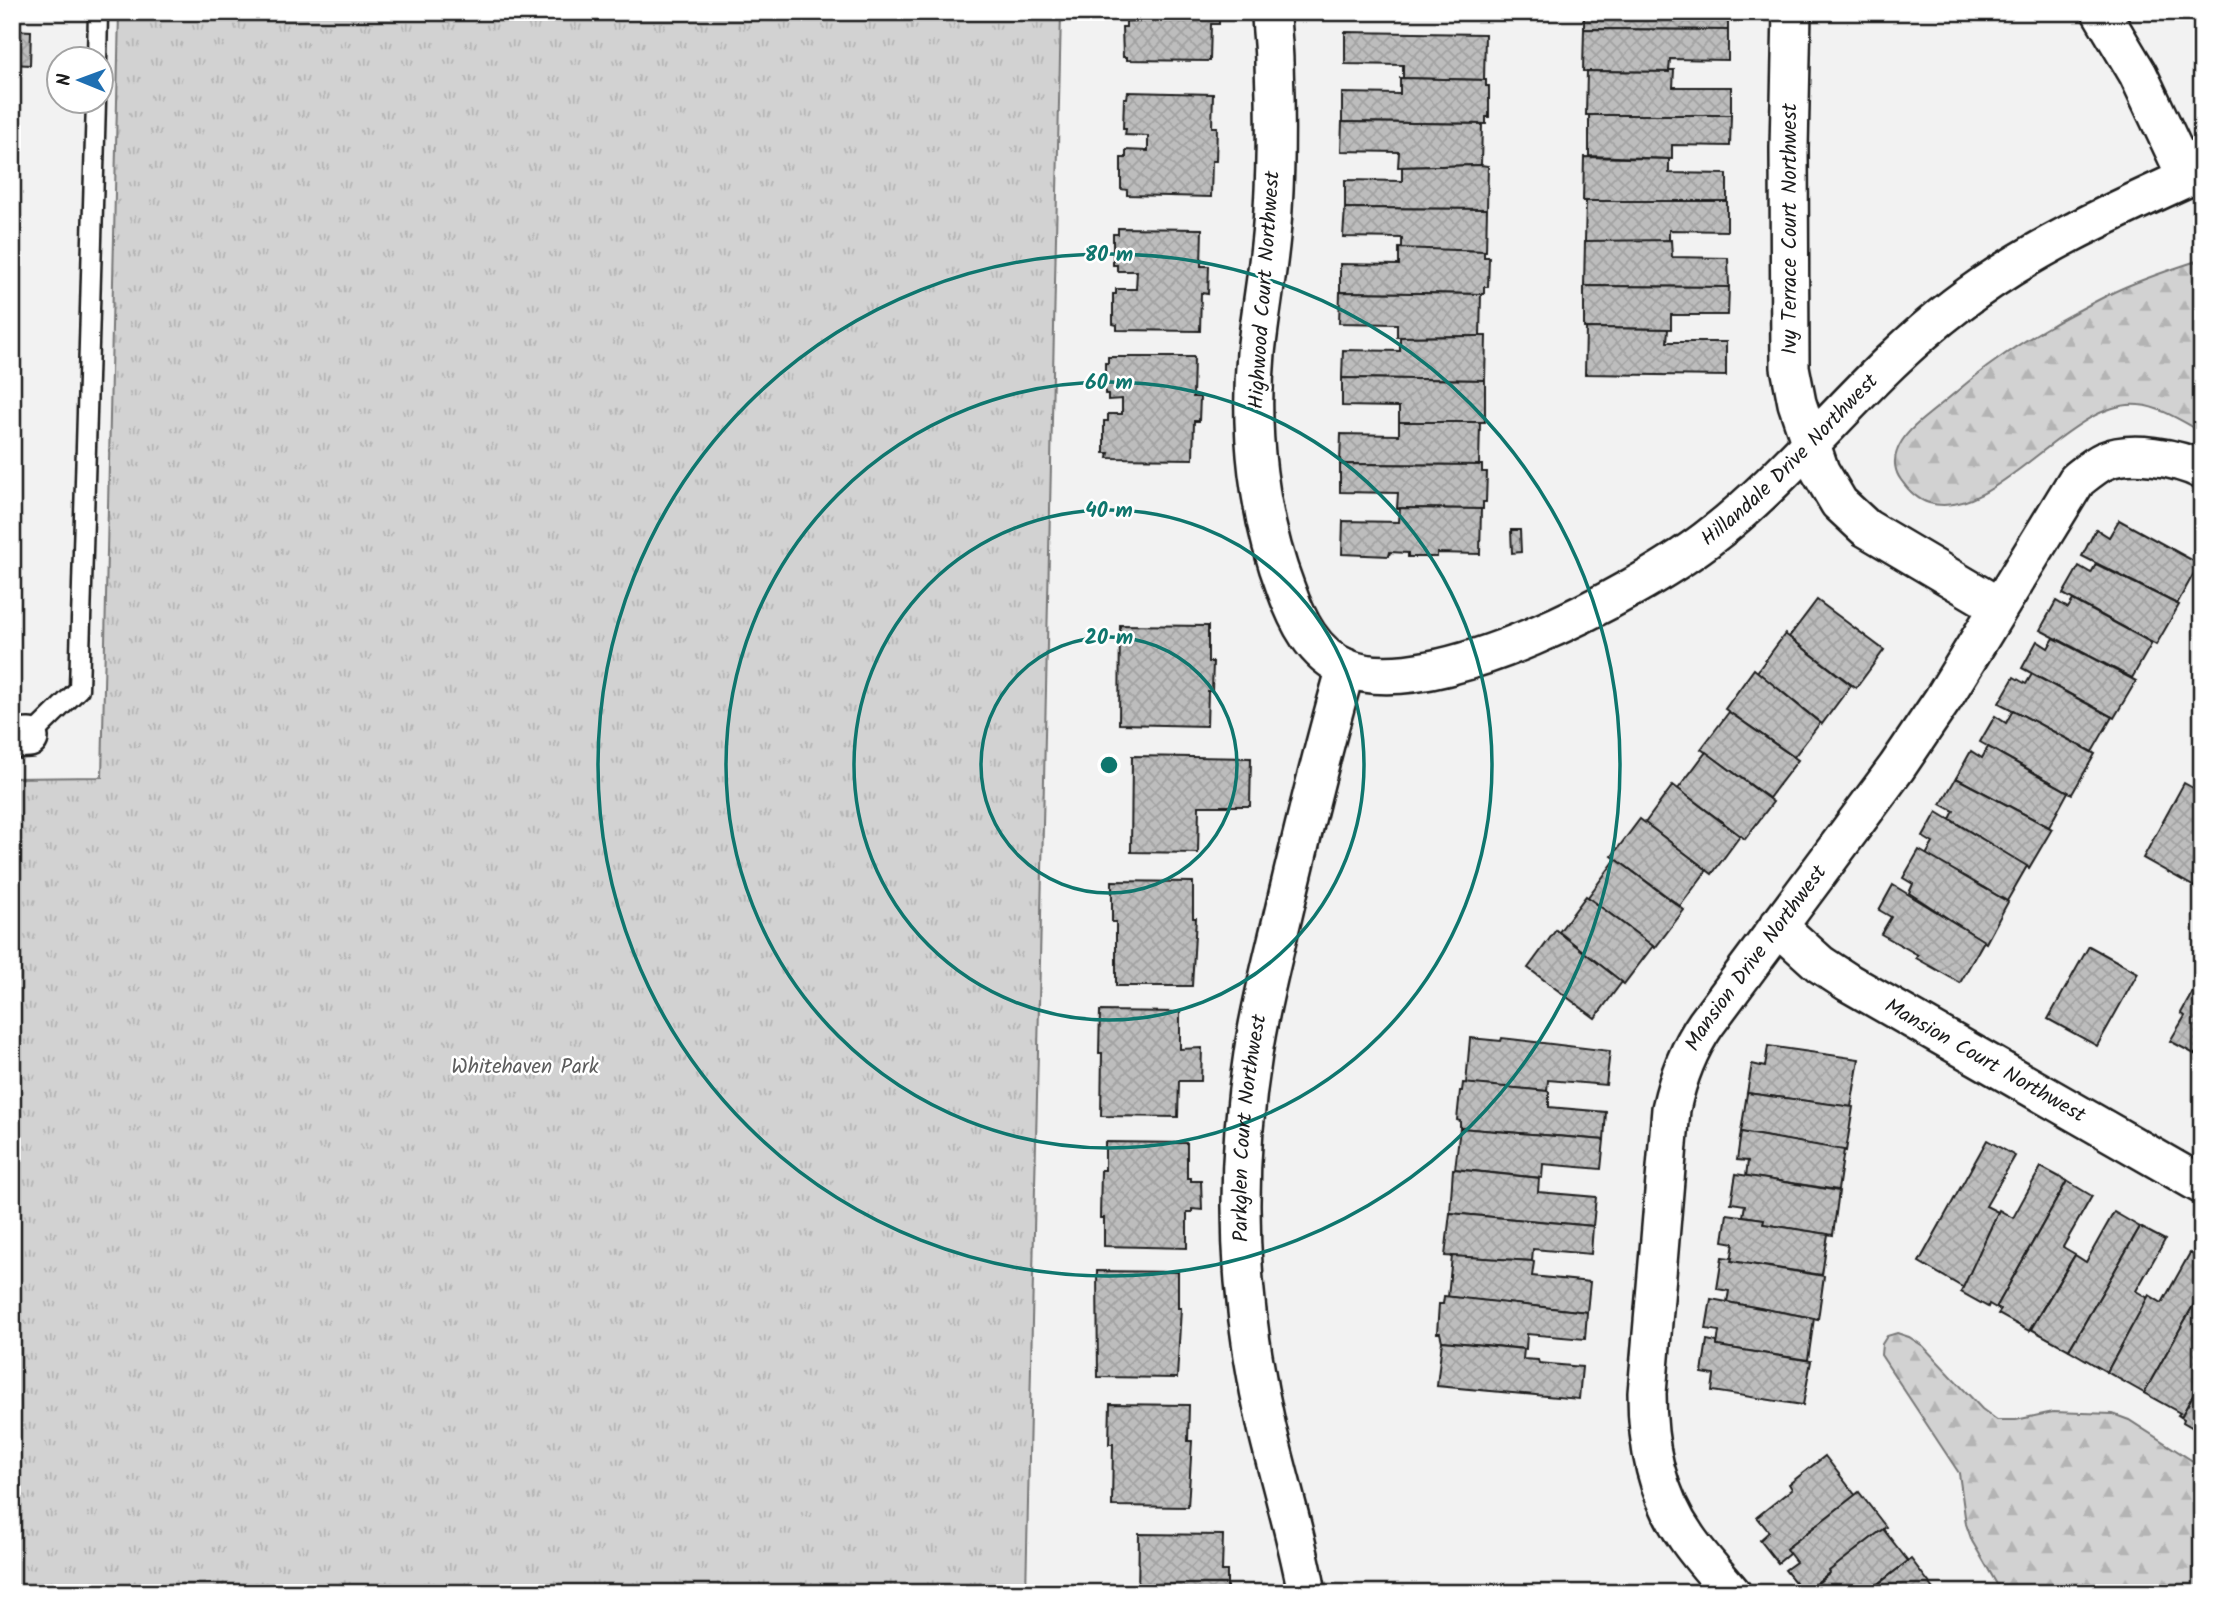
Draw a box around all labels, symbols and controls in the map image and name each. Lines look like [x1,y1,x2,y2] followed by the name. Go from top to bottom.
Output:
[46,46,116,116] north arrow
[50,73,80,86] text: N
[1774,102,1807,355] street label: Ivy Terrace Court Northwest
[1240,169,1290,410] street label: Highwood Court Northwest
[1085,239,1133,272] text: 80 m
[1694,365,1887,555] street label: Hillandale Drive Northwest
[1085,367,1133,400] text: 60 m
[1085,495,1133,528] text: 40 m
[1085,622,1133,655] text: 20 m
[1097,753,1121,777] centre of rings
[1676,857,1836,1057] street label: Mansion Drive Northwest
[1878,990,2093,1132] street label: Mansion Court Northwest
[1224,1011,1276,1243] street label: Parkglen Court Northwest
[451,1051,599,1084] park label: Whitehaven Park

